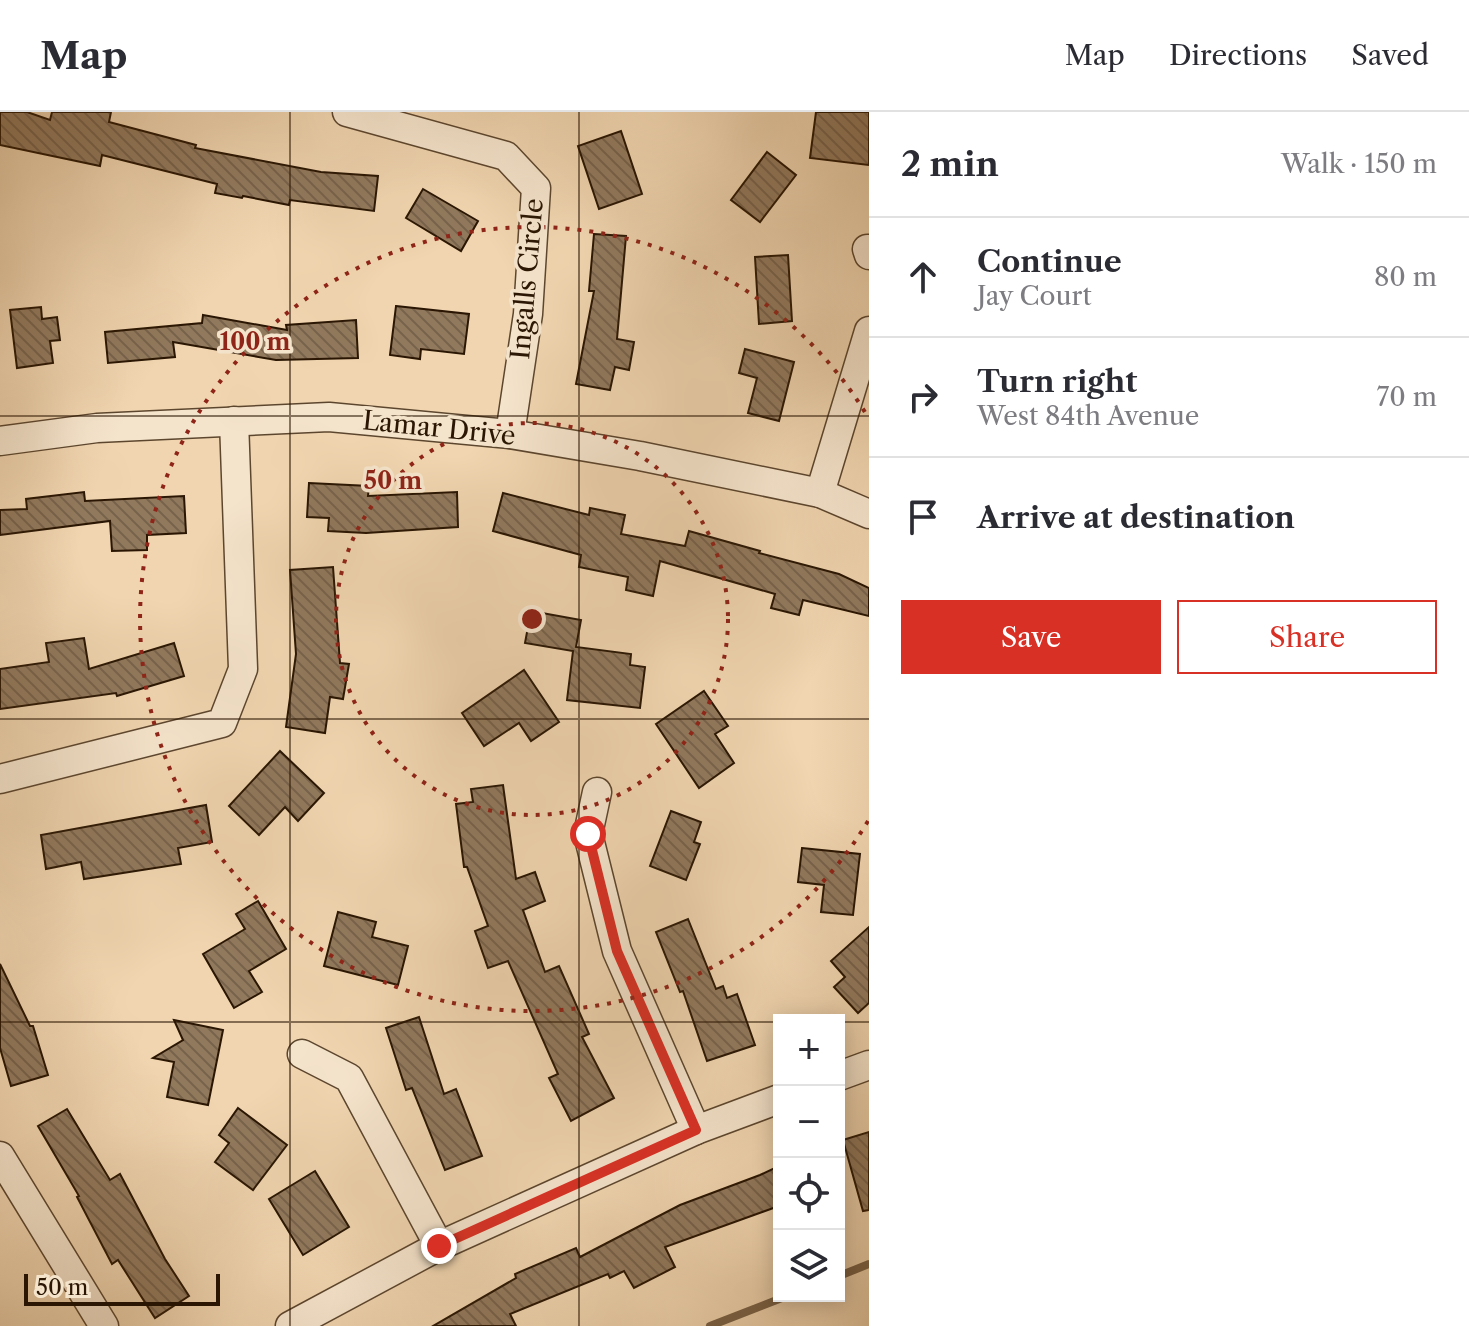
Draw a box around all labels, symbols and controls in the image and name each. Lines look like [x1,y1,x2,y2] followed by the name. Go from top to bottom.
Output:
[40,32,128,79] text: Map
[1065,38,1125,72] text: Map
[1169,38,1307,72] text: Directions
[1351,38,1429,72] text: Saved
[901,143,999,185] text: 2 min
[1281,148,1437,180] text: Walk · 150 m
[504,197,550,361] street label: Ingalls Circle
[977,243,1122,280] text: Continue
[901,255,945,299] icon: ahead
[1374,261,1437,293] text: 80 m
[977,280,1092,312] text: Jay Court
[219,327,291,356] text: 100 m
[977,363,1137,400] text: Turn right
[901,375,945,419] icon: right
[1377,381,1437,413] text: 70 m
[977,400,1199,432] text: West 84th Avenue
[361,404,517,452] street label: Lamar Drive
[364,466,422,495] text: 50 m
[901,495,945,539] icon: arrive
[977,499,1295,536] text: Arrive at destination
[901,600,1161,674] button: Save
[1177,600,1437,674] button: Share
[518,605,546,633] centre of rings
[570,816,606,852] route start
[773,1014,845,1302] map controls
[773,1014,845,1086] button: +
[773,1086,845,1158] button: −
[773,1158,845,1230] button: locate
[421,1228,457,1264] route end
[773,1230,845,1302] button: layers
[24,1270,220,1306] scale bar
[36,1274,88,1301] text: 50 m

